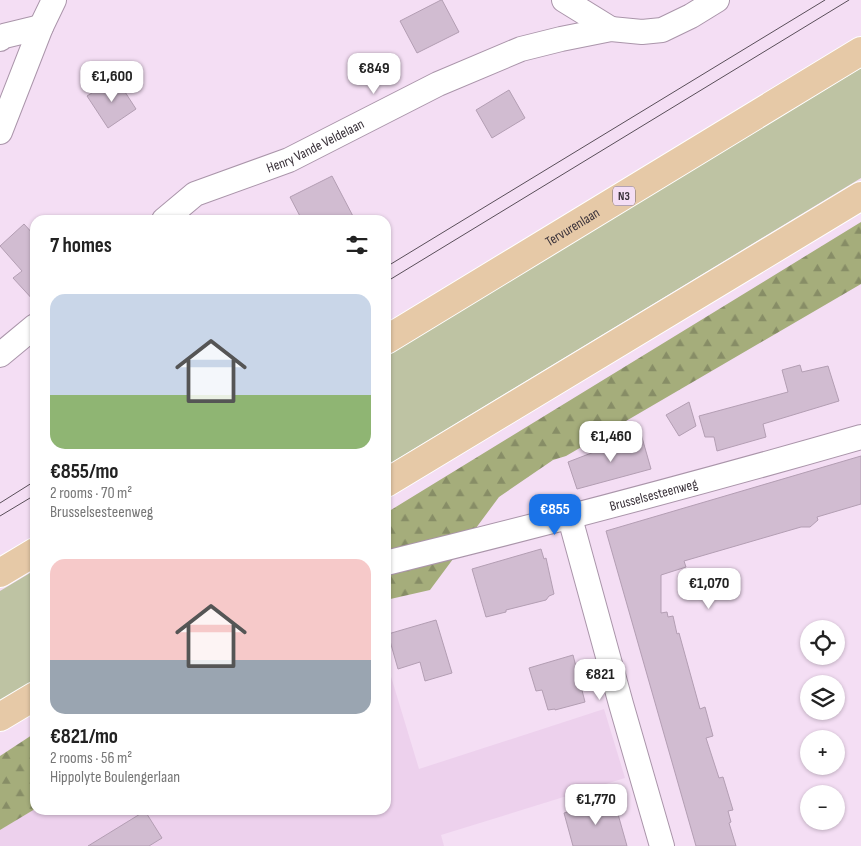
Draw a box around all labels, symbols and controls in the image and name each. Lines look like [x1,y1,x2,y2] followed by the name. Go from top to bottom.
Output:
[344,52,404,95] pin: €849
[359,59,389,78] text: €849
[71,61,153,103] pin: €1,600
[91,67,133,86] text: €1,600
[264,115,367,177] street label: Henry Vande Veldelaan
[613,187,635,206] road number: N3
[542,204,603,250] street label: Tervurenlaan
[343,231,371,259] icon: filters
[50,233,112,258] text: 7 homes
[166,326,256,416] icon: home
[570,420,652,463] pin: €1,460
[590,427,632,446] text: €1,460
[50,459,118,484] text: €855/mo
[608,475,700,515] street label: Brusselsesteenweg
[50,484,132,503] text: 2 rooms · 70 m²
[525,494,585,536] pin: €855
[540,500,570,519] text: €855
[50,503,153,522] text: Brusselsesteenweg
[668,568,750,610] pin: €1,070
[689,574,729,593] text: €1,070
[166,591,256,681] icon: home
[800,620,845,830] map controls
[800,620,845,665] button: locate
[570,658,630,701] pin: €821
[585,665,615,684] text: €821
[800,675,845,720] button: layers
[50,724,118,749] text: €821/mo
[800,730,845,775] button: +
[50,749,132,768] text: 2 rooms · 56 m²
[50,768,180,787] text: Hippolyte Boulengerlaan
[555,784,637,826] pin: €1,770
[800,785,845,830] button: −
[576,790,616,809] text: €1,770

